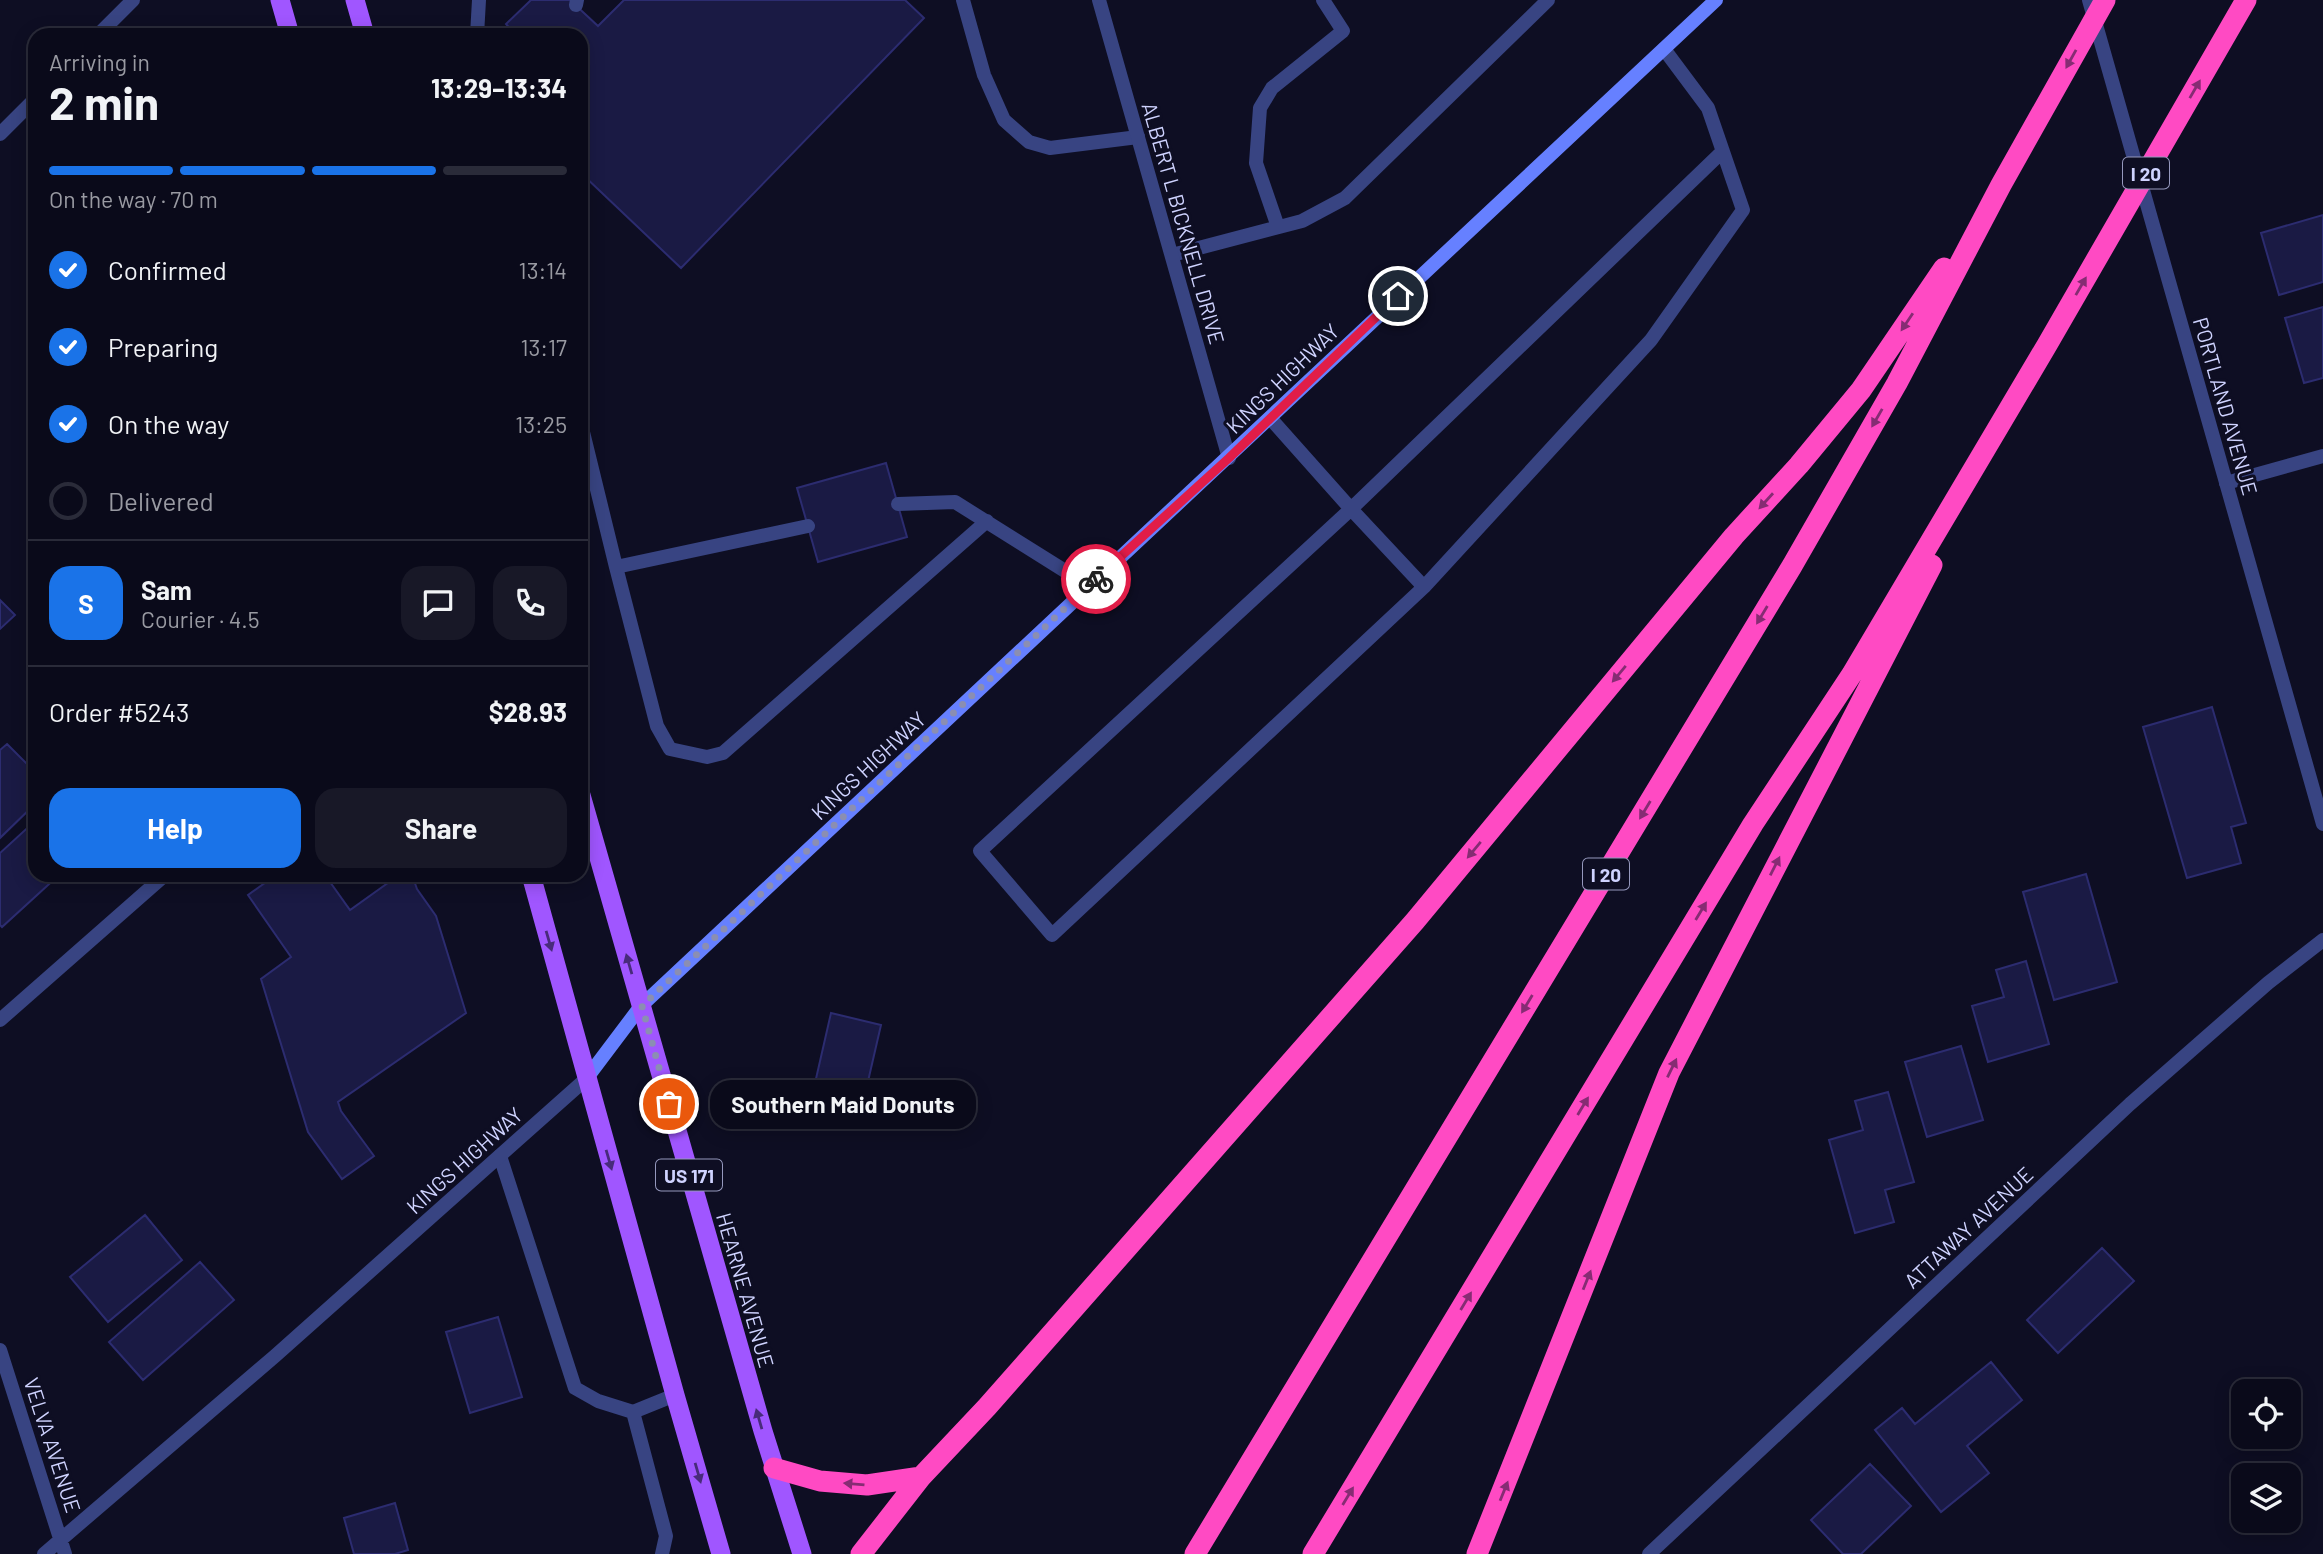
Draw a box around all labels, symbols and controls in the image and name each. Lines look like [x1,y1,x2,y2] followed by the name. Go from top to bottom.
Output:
[49,48,150,76] text: Arriving in
[2065,50,2077,69] one-way arrow
[431,72,567,103] text: 13:29–13:34
[49,74,159,129] text: 2 min
[2188,80,2201,99] one-way arrow
[1137,99,1231,347] street label: ALBERT L BICKNELL DRIVE
[2123,158,2169,188] road number: I 20
[49,185,218,213] text: On the way · 70 m
[49,251,87,289] icon: check
[108,254,227,285] text: Confirmed
[519,256,567,284] text: 13:14
[1368,266,1428,326] pin
[1379,277,1417,315] icon: home
[2075,277,2087,296] one-way arrow
[1900,313,1914,331] one-way arrow
[2189,314,2263,498] street label: PORTLAND AVENUE
[1220,318,1344,438] street label: KINGS HIGHWAY
[49,328,87,366] icon: check
[108,331,218,362] text: Preparing
[520,333,567,361] text: 13:17
[49,405,87,443] icon: check
[108,408,229,439] text: On the way
[1870,409,1883,428] one-way arrow
[515,410,567,438] text: 13:25
[108,485,214,516] text: Delivered
[1758,492,1774,510] one-way arrow
[1061,544,1131,614] courier
[1077,560,1115,598] icon: bike
[401,566,475,640] button: chat
[493,566,567,640] button: phone
[141,574,192,605] text: Sam
[78,588,94,619] text: S
[141,605,260,633] text: Courier · 4.5
[1756,605,1769,624] one-way arrow
[1612,665,1627,683] one-way arrow
[49,696,189,727] text: Order #5243
[489,696,567,727] text: $28.93
[806,706,930,824] street label: KINGS HIGHWAY
[49,788,301,868] button: Help
[315,788,567,868] button: Share
[1638,800,1651,819] one-way arrow
[1467,841,1482,858] one-way arrow
[1769,856,1780,876] one-way arrow
[1583,859,1629,890] road number: I 20
[1694,902,1707,921] one-way arrow
[544,930,555,952] one-way arrow
[624,954,634,975] one-way arrow
[1521,995,1533,1014] one-way arrow
[1666,1058,1677,1078] one-way arrow
[639,1074,699,1134] pin
[711,1080,977,1128] callout: Southern Maid Donuts
[650,1085,688,1123] icon: bag
[731,1090,955,1118] text: Southern Maid Donuts
[1577,1096,1589,1115] one-way arrow
[401,1101,527,1219] street label: KINGS HIGHWAY
[604,1149,615,1171] one-way arrow
[656,1160,722,1190] road number: US 171
[1899,1161,2037,1293] street label: ATTAWAY AVENUE
[712,1210,780,1370] street label: HEARNE AVENUE
[1582,1269,1593,1290] one-way arrow
[1459,1291,1472,1310] one-way arrow
[19,1374,87,1516] street label: VELVA AVENUE
[2231,1379,2301,1533] map controls
[2231,1379,2301,1449] button: locate
[754,1408,764,1429] one-way arrow
[693,1463,703,1484] one-way arrow
[2231,1463,2301,1533] button: layers
[842,1478,864,1489] one-way arrow
[1498,1481,1509,1502] one-way arrow
[1342,1486,1354,1505] one-way arrow

